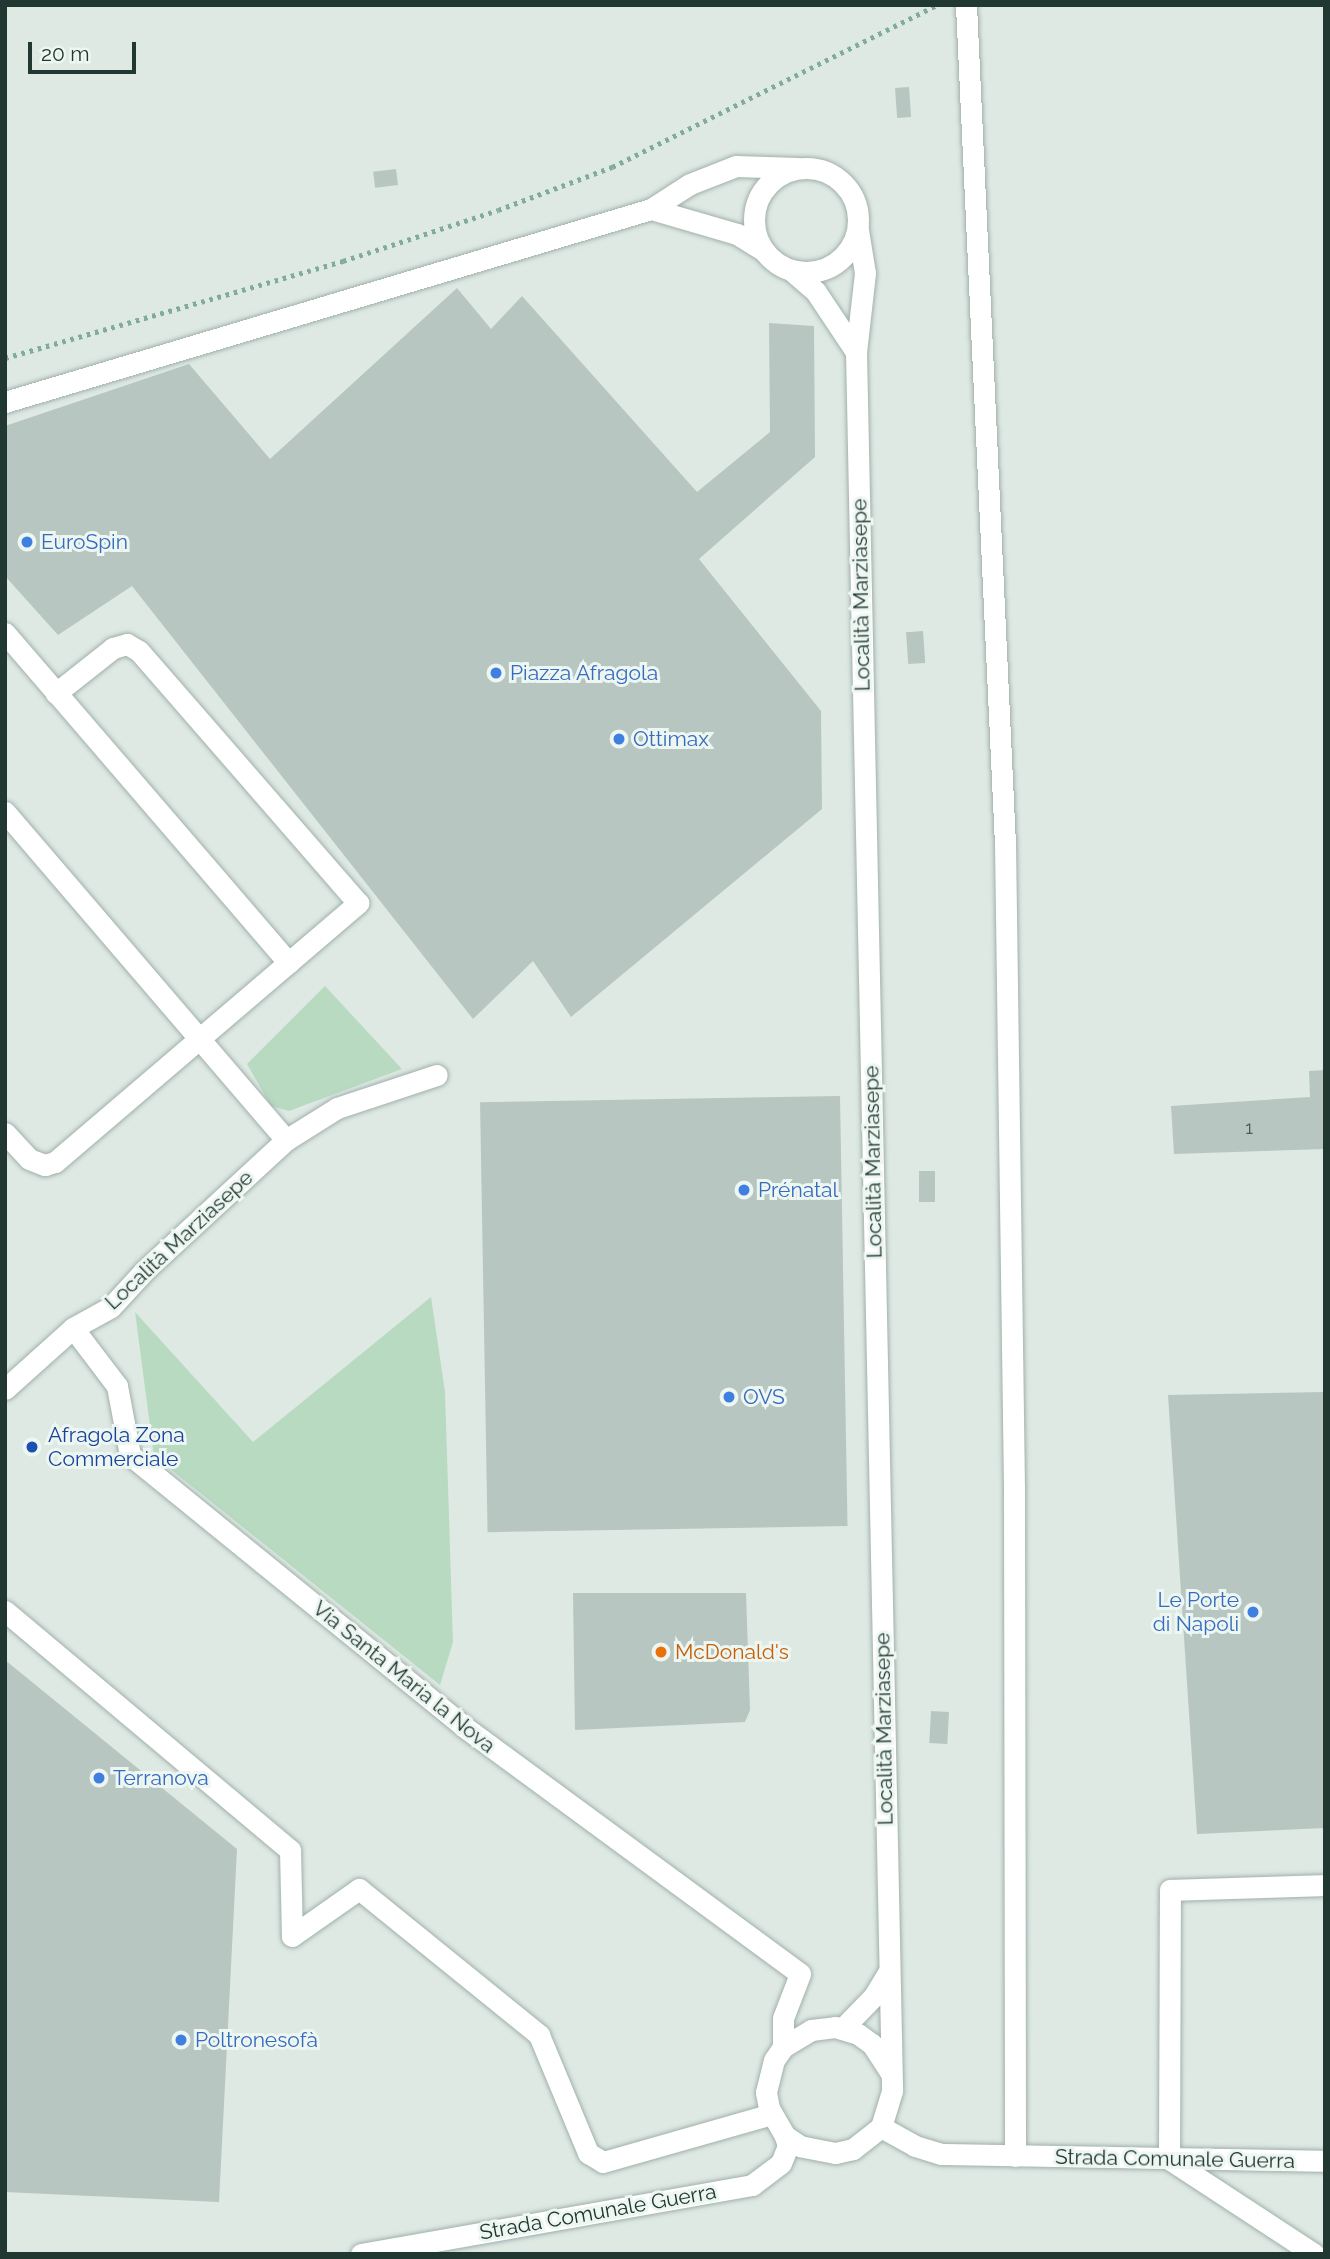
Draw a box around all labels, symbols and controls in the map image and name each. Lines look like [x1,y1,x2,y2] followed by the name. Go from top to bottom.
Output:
[32,28,140,72] scale bar
[41,41,89,66] text: 20 m
[847,498,875,692] street label: Località Marziasepe
[41,529,128,555] place label: EuroSpin
[19,534,35,550] marker: EuroSpin
[510,660,659,686] place label: Piazza Afragola
[488,665,504,681] marker: Piazza Afragola
[633,726,709,752] place label: Ottimax
[611,731,627,747] marker: Ottimax
[859,1065,887,1259] street label: Località Marziasepe
[1245,1117,1253,1139] house number: 1
[100,1165,258,1315] street label: Località Marziasepe
[758,1177,838,1203] place label: Prénatal
[736,1182,752,1198] marker: Prénatal
[743,1384,785,1410] place label: OVS
[721,1389,737,1405] marker: OVS
[48,1422,185,1472] place label: Afragola Zona Commerciale
[22,1437,42,1457] marker: Afragola Zona Commerciale
[1153,1587,1239,1637] place label: Le Porte di Napoli
[308,1596,500,1758] street label: Via Santa Maria la Nova
[1245,1604,1261,1620] marker: Le Porte di Napoli
[870,1632,898,1826] street label: Località Marziasepe
[675,1639,789,1665] place label: McDonald's
[653,1644,669,1660] marker: McDonald's
[113,1765,209,1791] place label: Terranova
[91,1770,107,1786] marker: Terranova
[195,2027,318,2053] place label: Poltronesofà
[173,2032,189,2048] marker: Poltronesofà
[1055,2144,1295,2174] street label: Strada Comunale Guerra
[478,2179,718,2245] street label: Strada Comunale Guerra

